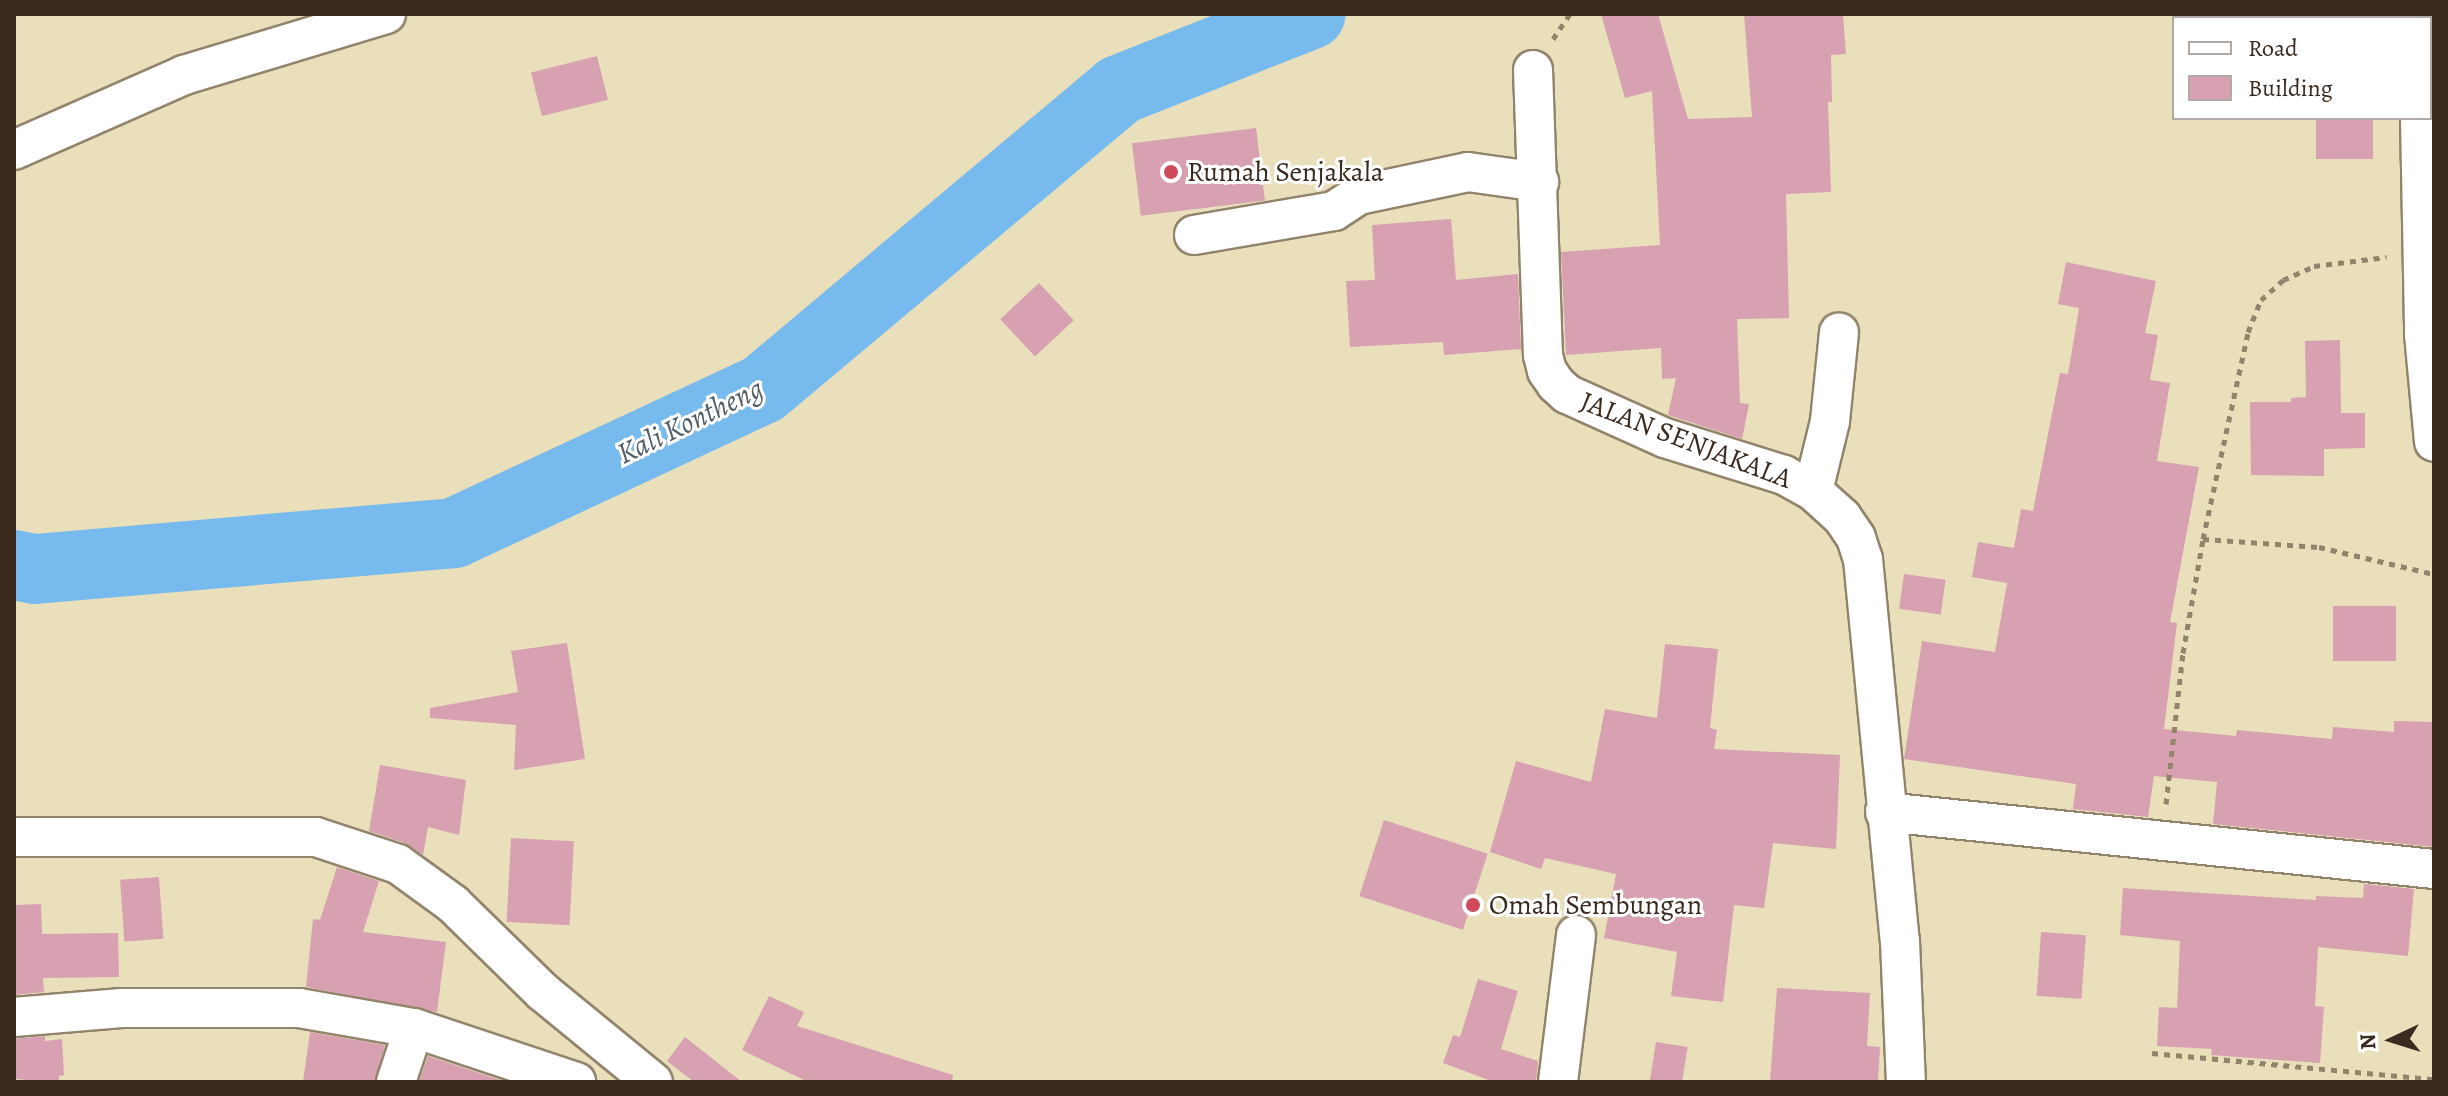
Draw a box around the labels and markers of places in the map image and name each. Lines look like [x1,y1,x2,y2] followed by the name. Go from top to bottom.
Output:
[1187,155,1384,189] place label: Rumah Senjakala
[1162,163,1180,181] marker: Rumah Senjakala
[1489,888,1702,922] place label: Omah Sembungan
[1464,896,1482,914] marker: Omah Sembungan

